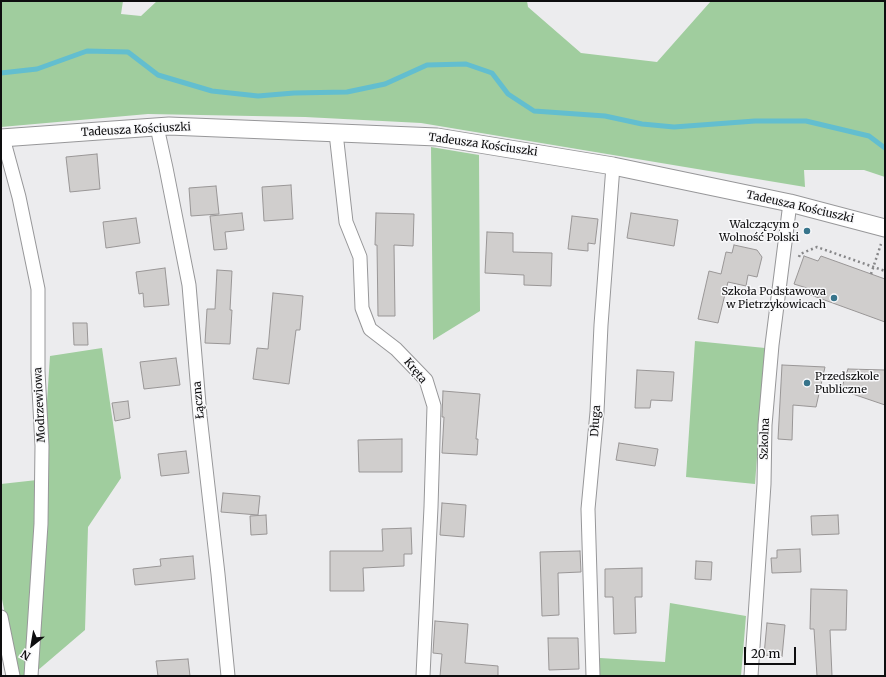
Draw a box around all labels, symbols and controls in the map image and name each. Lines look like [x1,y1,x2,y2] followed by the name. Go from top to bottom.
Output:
[81,121,191,139] street label: Tadeusza Kościuszki
[428,131,538,159] street label: Tadeusza Kościuszki
[745,188,855,226] street label: Tadeusza Kościuszki
[719,218,799,244] place label: Walczącym o Wolność Polski
[802,226,812,236] marker: Walczącym o Wolność Polski
[721,285,826,311] place label: Szkoła Podstawowa w Pietrzykowicach
[829,293,839,303] marker: Szkoła Podstawowa w Pietrzykowicach
[401,356,429,386] street label: Kręta
[31,367,49,443] street label: Modrzewiowa
[815,370,879,396] place label: Przedszkole Publiczne
[802,378,812,388] marker: Przedszkole Publiczne
[191,381,207,419] street label: Łączna
[588,405,604,437] street label: Długa
[758,418,772,460] street label: Szkolna
[12,625,52,665] north arrow
[746,639,798,665] scale bar
[751,646,780,661] text: 20 m
[18,647,33,664] text: N

